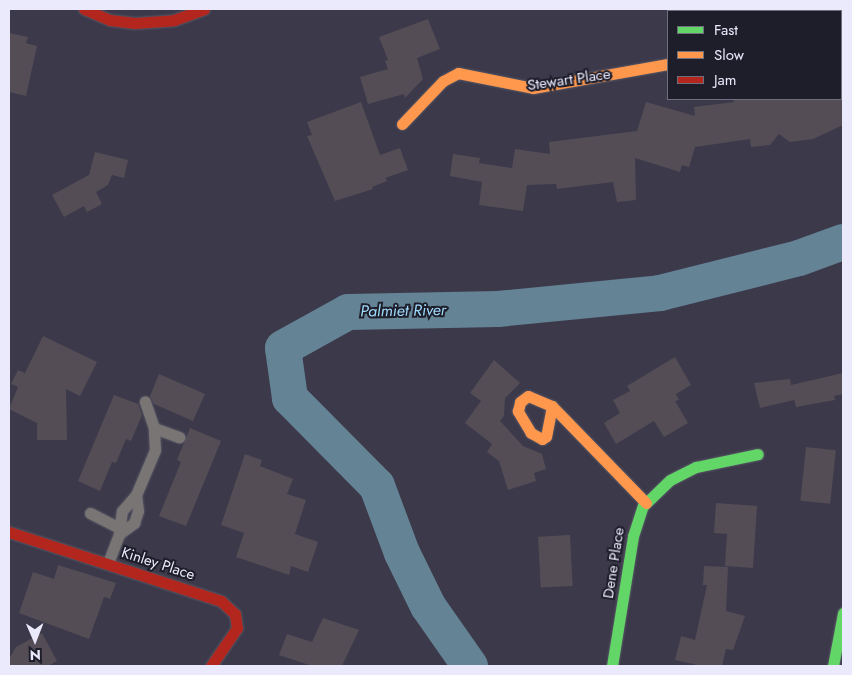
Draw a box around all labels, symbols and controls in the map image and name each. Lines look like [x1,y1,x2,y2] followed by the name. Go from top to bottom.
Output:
[667,10,842,100] legend
[714,19,738,41] text: Fast
[714,44,744,66] text: Slow
[526,65,612,95] street label: Stewart Place
[714,69,737,91] text: Jam
[360,301,446,321] water label: Palmiet River
[599,526,629,600] street label: Dene Place
[119,544,197,584] street label: Kinley Place
[10,615,60,665] north arrow
[30,645,41,665] text: N

